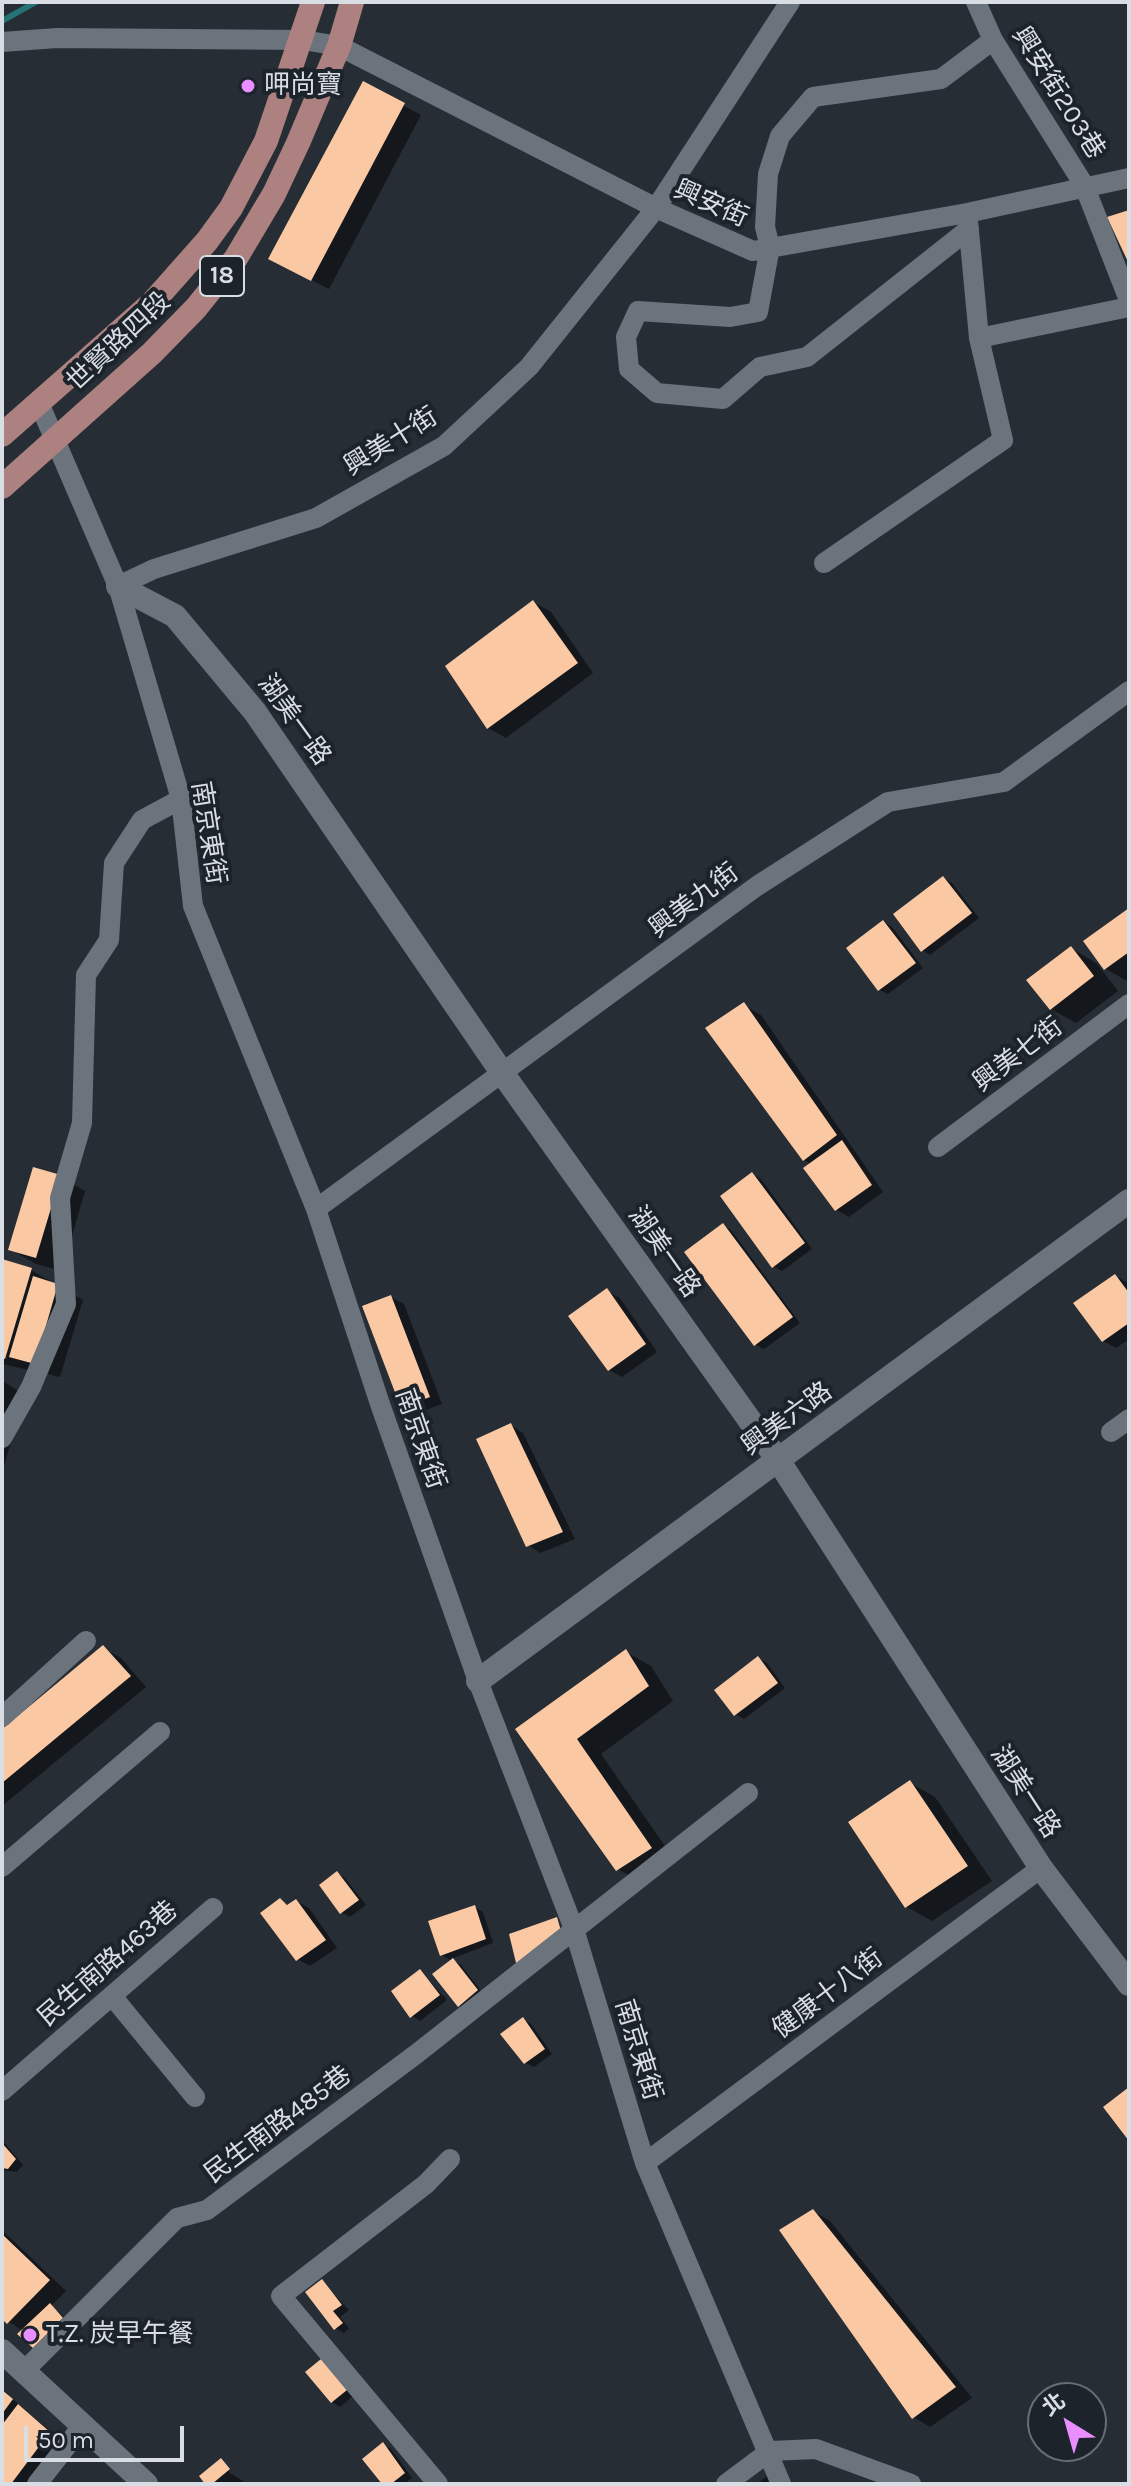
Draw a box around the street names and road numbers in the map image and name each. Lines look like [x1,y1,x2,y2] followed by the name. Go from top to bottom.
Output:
[1005,21,1111,165] street label: 興安街203巷
[669,174,753,234] street label: 興安街
[200,256,244,296] road number: 18
[61,286,177,398] street label: 世賢路四段
[339,401,443,483] street label: 興美十街
[251,669,337,771] street label: 湖美一路
[184,779,232,887] street label: 南京東街
[643,857,745,945] street label: 興美九街
[967,1011,1069,1099] street label: 興美七街
[621,1200,707,1304] street label: 湖美一路
[736,1376,838,1462] street label: 興美六路
[388,1385,452,1493] street label: 南京東街
[984,1740,1066,1844] street label: 湖美一路
[32,1895,184,2033] street label: 民生南路463巷
[767,1942,889,2046] street label: 健康十八街
[608,1996,668,2104] street label: 南京東街
[199,2060,357,2190] street label: 民生南路485巷

